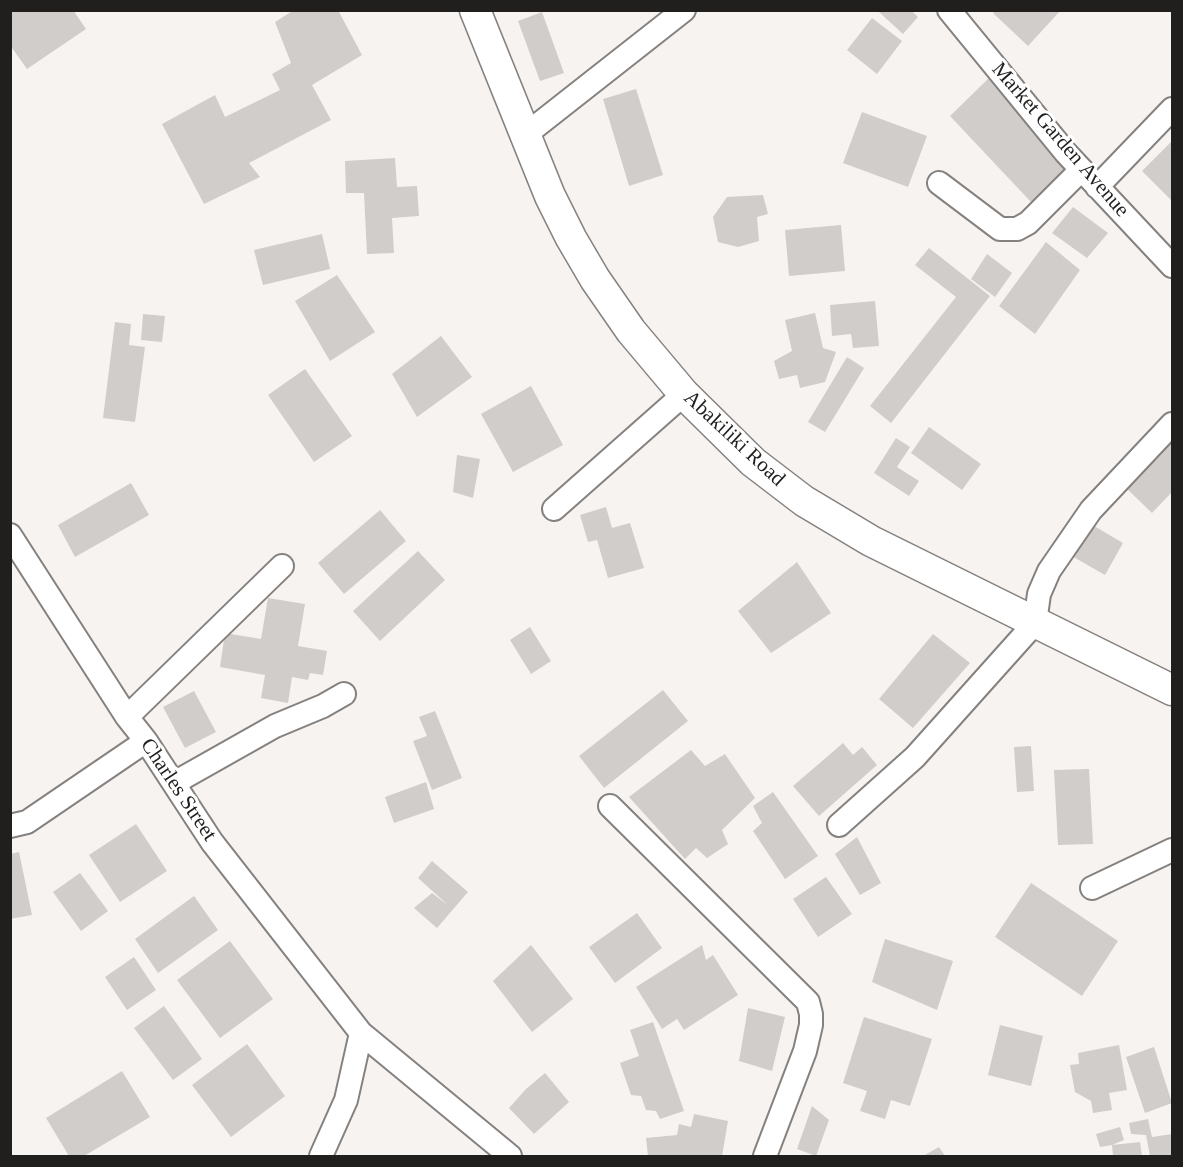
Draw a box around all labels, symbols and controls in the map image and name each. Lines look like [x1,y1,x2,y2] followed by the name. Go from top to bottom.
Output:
[986,58,1134,222] street label: Market Garden Avenue
[678,386,790,492] street label: Abakiliki Road
[134,734,222,846] street label: Charles Street

